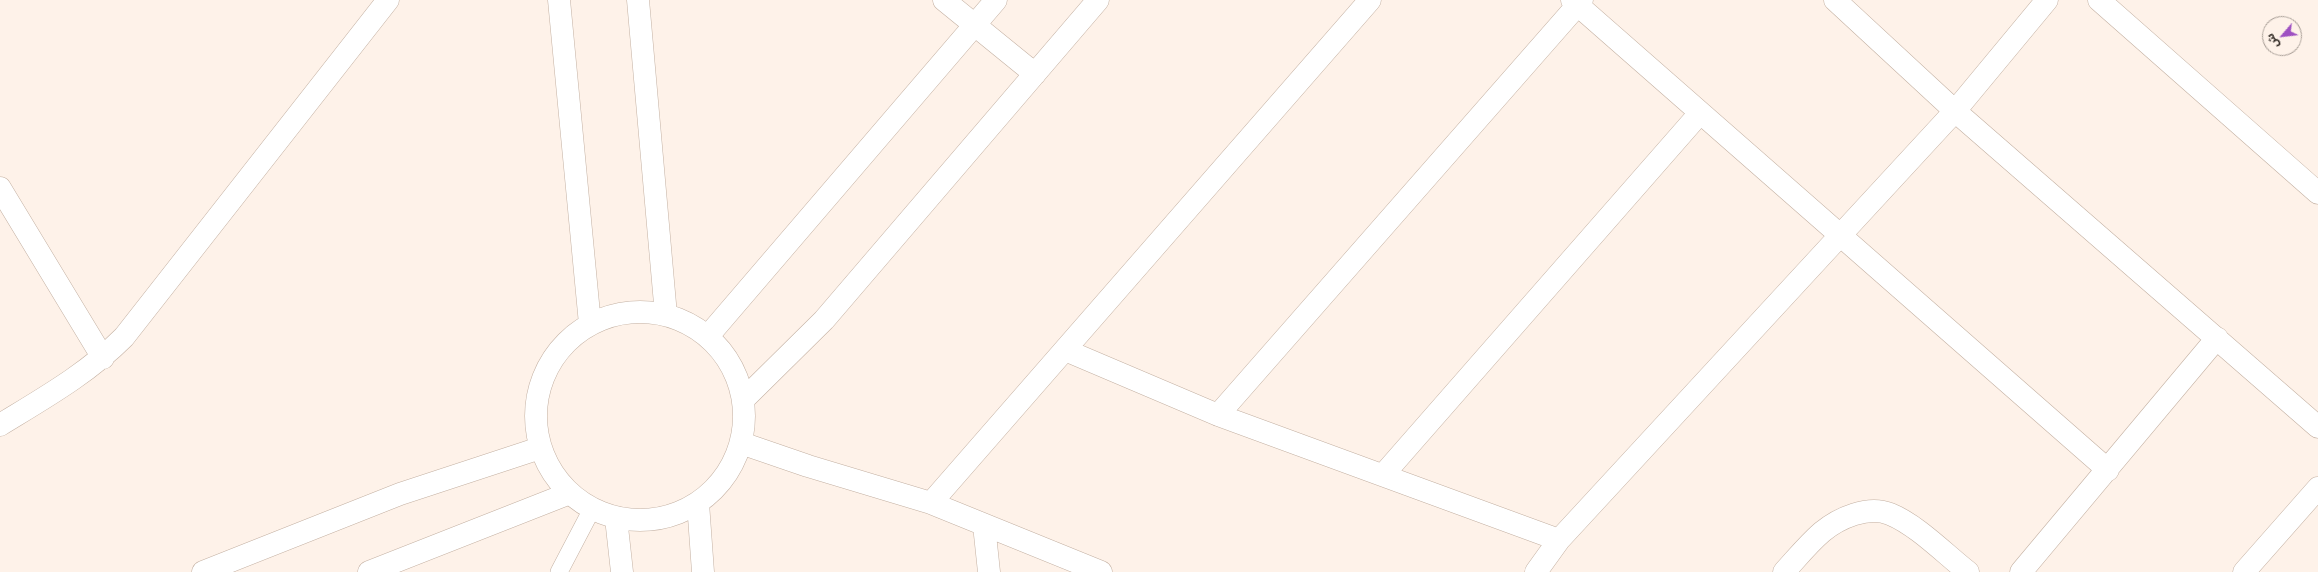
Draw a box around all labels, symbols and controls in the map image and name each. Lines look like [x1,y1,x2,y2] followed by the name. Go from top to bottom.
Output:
[2262,16,2302,56] north arrow
[2263,31,2282,51] text: ش

